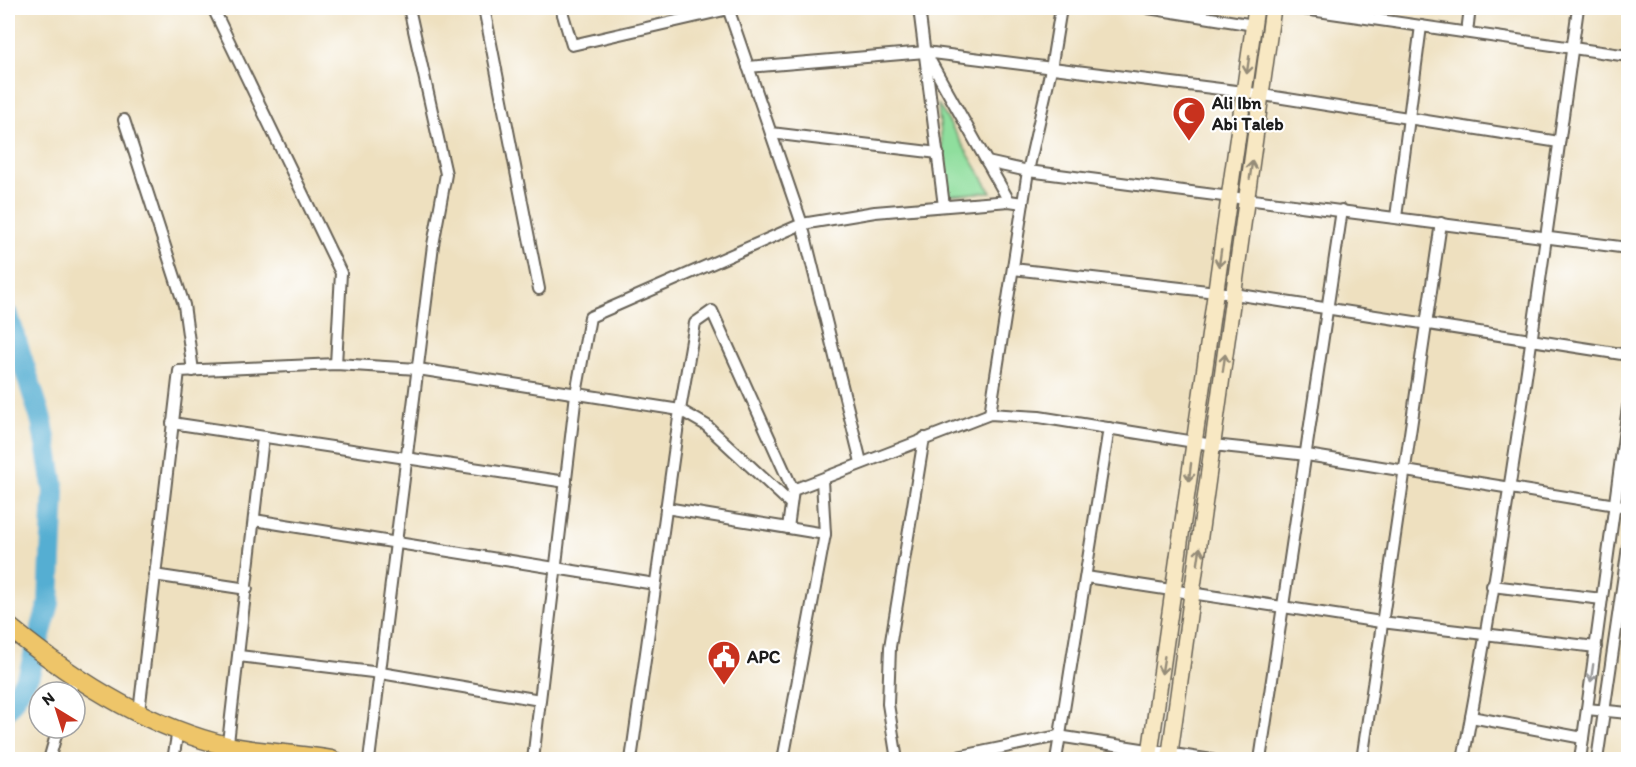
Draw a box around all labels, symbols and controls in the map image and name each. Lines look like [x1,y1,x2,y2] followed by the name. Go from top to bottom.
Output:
[1242,55,1253,75] one-way arrow
[1211,92,1284,135] place label: Ali Ibn Abi Taleb
[1171,95,1207,142] mosque icon: Ali Ibn Abi Taleb
[1245,160,1256,180] one-way arrow
[1215,248,1226,268] one-way arrow
[1219,353,1230,373] one-way arrow
[1184,462,1195,482] one-way arrow
[1193,547,1204,567] one-way arrow
[706,639,742,686] public building icon: APC
[746,646,781,668] place label: APC
[1157,655,1168,675] one-way arrow
[1586,663,1597,683] one-way arrow
[27,680,87,740] north arrow
[38,688,58,709] text: N

